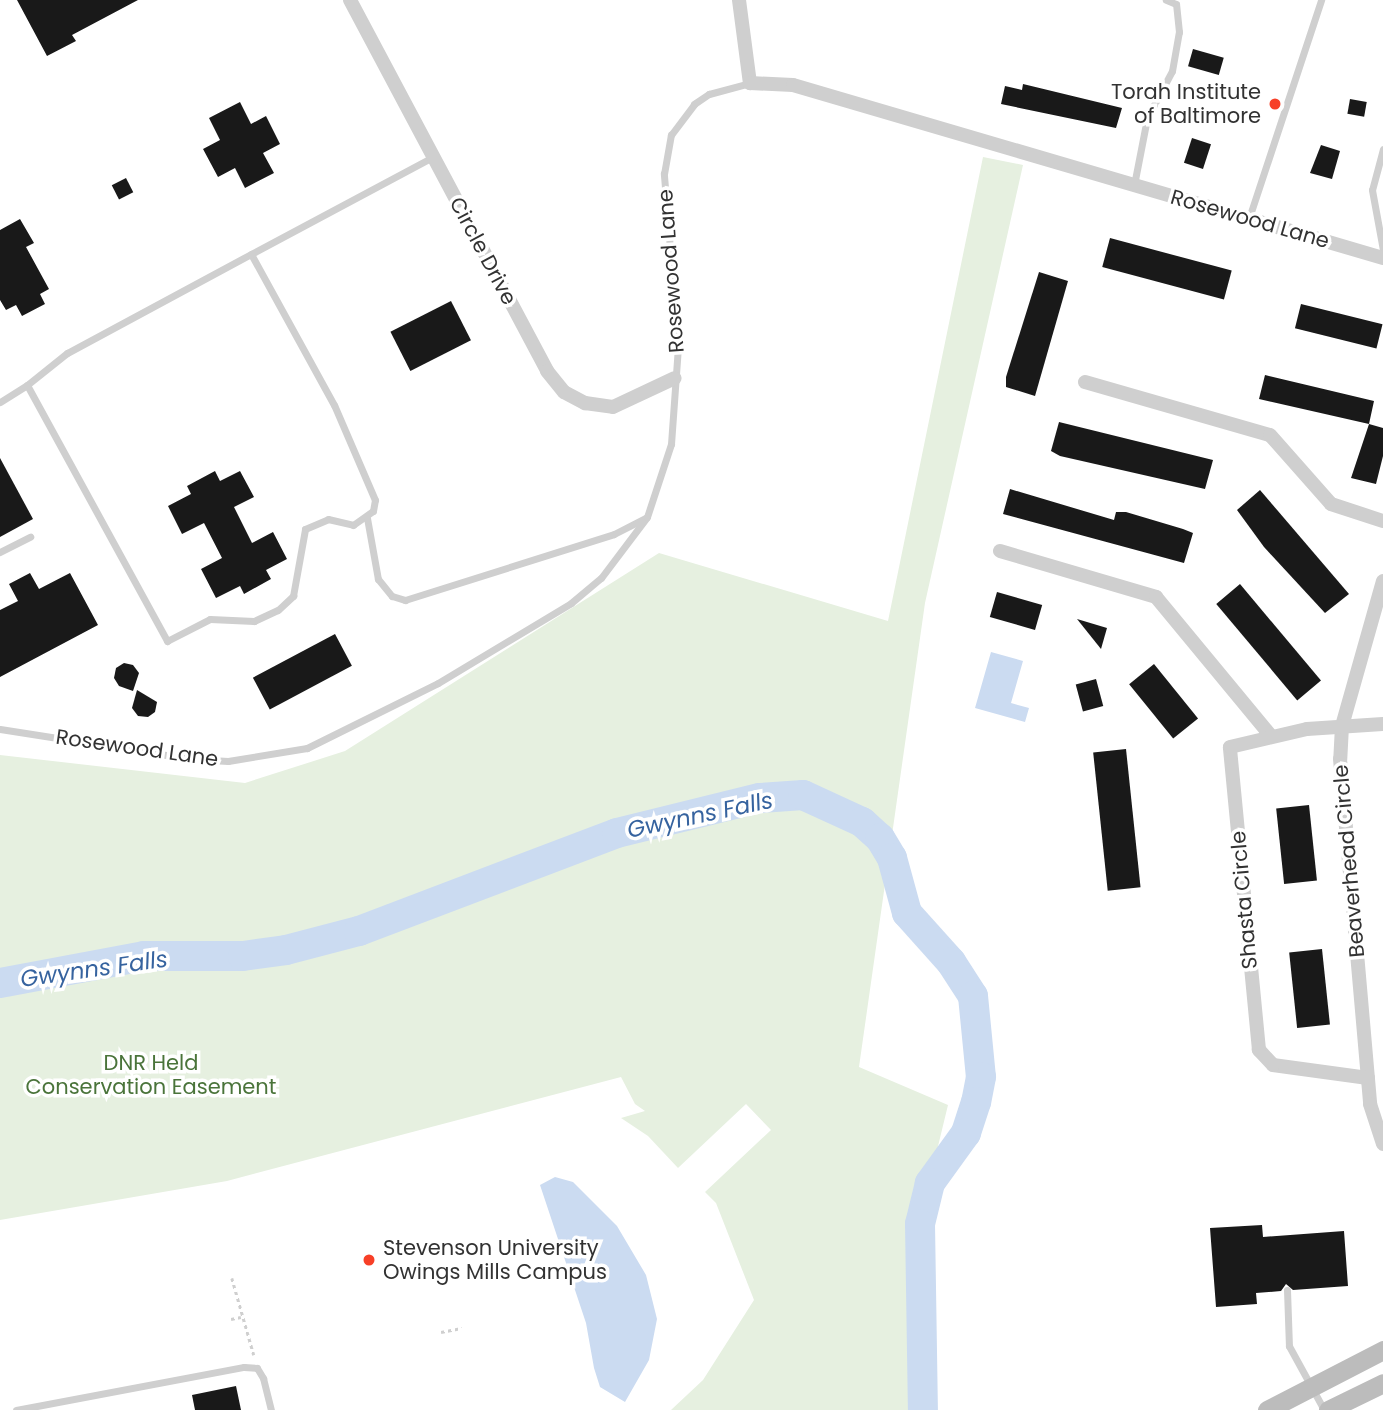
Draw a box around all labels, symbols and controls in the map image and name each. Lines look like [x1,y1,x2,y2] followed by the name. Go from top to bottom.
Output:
[1111,79,1261,129] place label: Torah Institute of Baltimore
[1267,96,1283,112] marker: Torah Institute of Baltimore
[1168,184,1332,254] street label: Rosewood Lane
[653,188,689,354] street label: Rosewood Lane
[444,193,522,309] street label: Circle Drive
[54,724,220,772] street label: Rosewood Lane
[1328,764,1370,958] street label: Beaverhead Circle
[625,786,775,844] water label: Gwynns Falls
[1225,830,1263,970] street label: Shasta Circle
[19,945,169,993] water label: Gwynns Falls
[26,1050,276,1100] park label: DNR Held Conservation Easement
[383,1235,607,1285] place label: Stevenson University Owings Mills Campus
[361,1252,377,1268] marker: Stevenson University Owings Mills Campus

